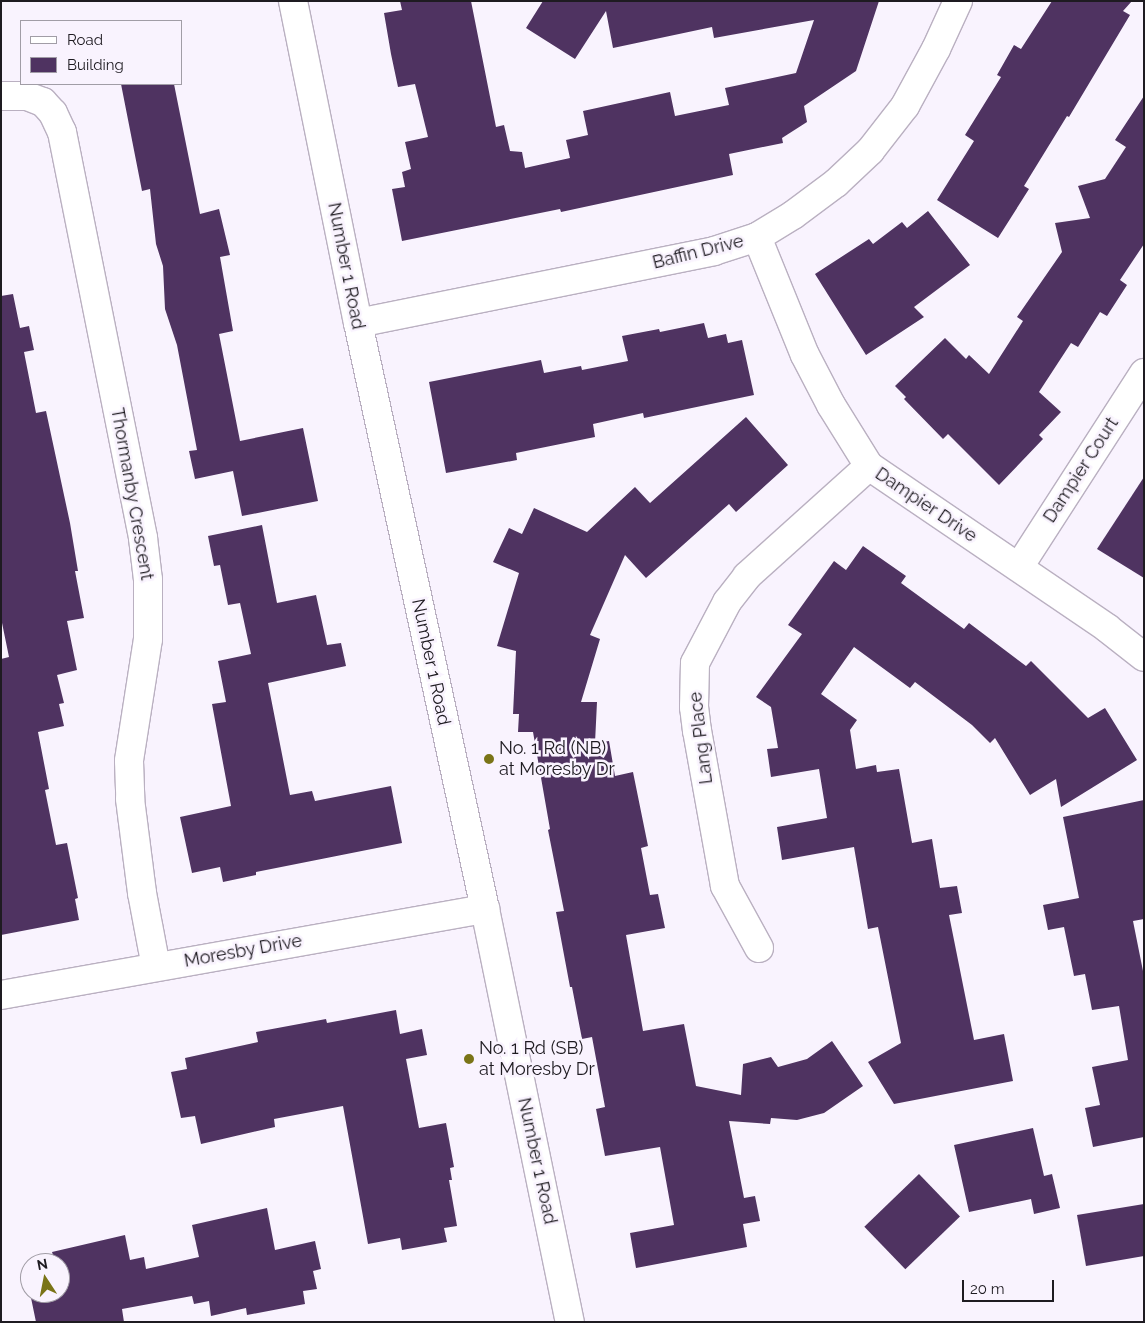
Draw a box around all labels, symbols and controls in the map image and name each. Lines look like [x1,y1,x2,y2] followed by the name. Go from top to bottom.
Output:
[20,20,182,85] legend
[67,31,103,49] text: Road
[67,56,124,74] text: Building
[323,201,369,331] street label: Number 1 Road
[650,230,746,274] street label: Baffin Drive
[106,406,158,582] street label: Thormanby Crescent
[1039,413,1123,527] street label: Dampier Court
[871,463,981,547] street label: Dampier Drive
[407,597,455,727] street label: Number 1 Road
[685,691,717,785] street label: Lang Place
[499,738,615,781] place label: No. 1 Rd (NB) at Moresby Dr
[483,753,495,765] marker: No. 1 Rd (NB) at Moresby Dr
[182,930,304,972] street label: Moresby Drive
[479,1038,595,1080] place label: No. 1 Rd (SB) at Moresby Dr
[463,1053,475,1065] marker: No. 1 Rd (SB) at Moresby Dr
[513,1096,561,1226] street label: Number 1 Road
[20,1253,70,1303] north arrow
[36,1255,49,1273] text: N
[965,1270,1058,1302] scale bar
[970,1280,1005,1298] text: 20 m

